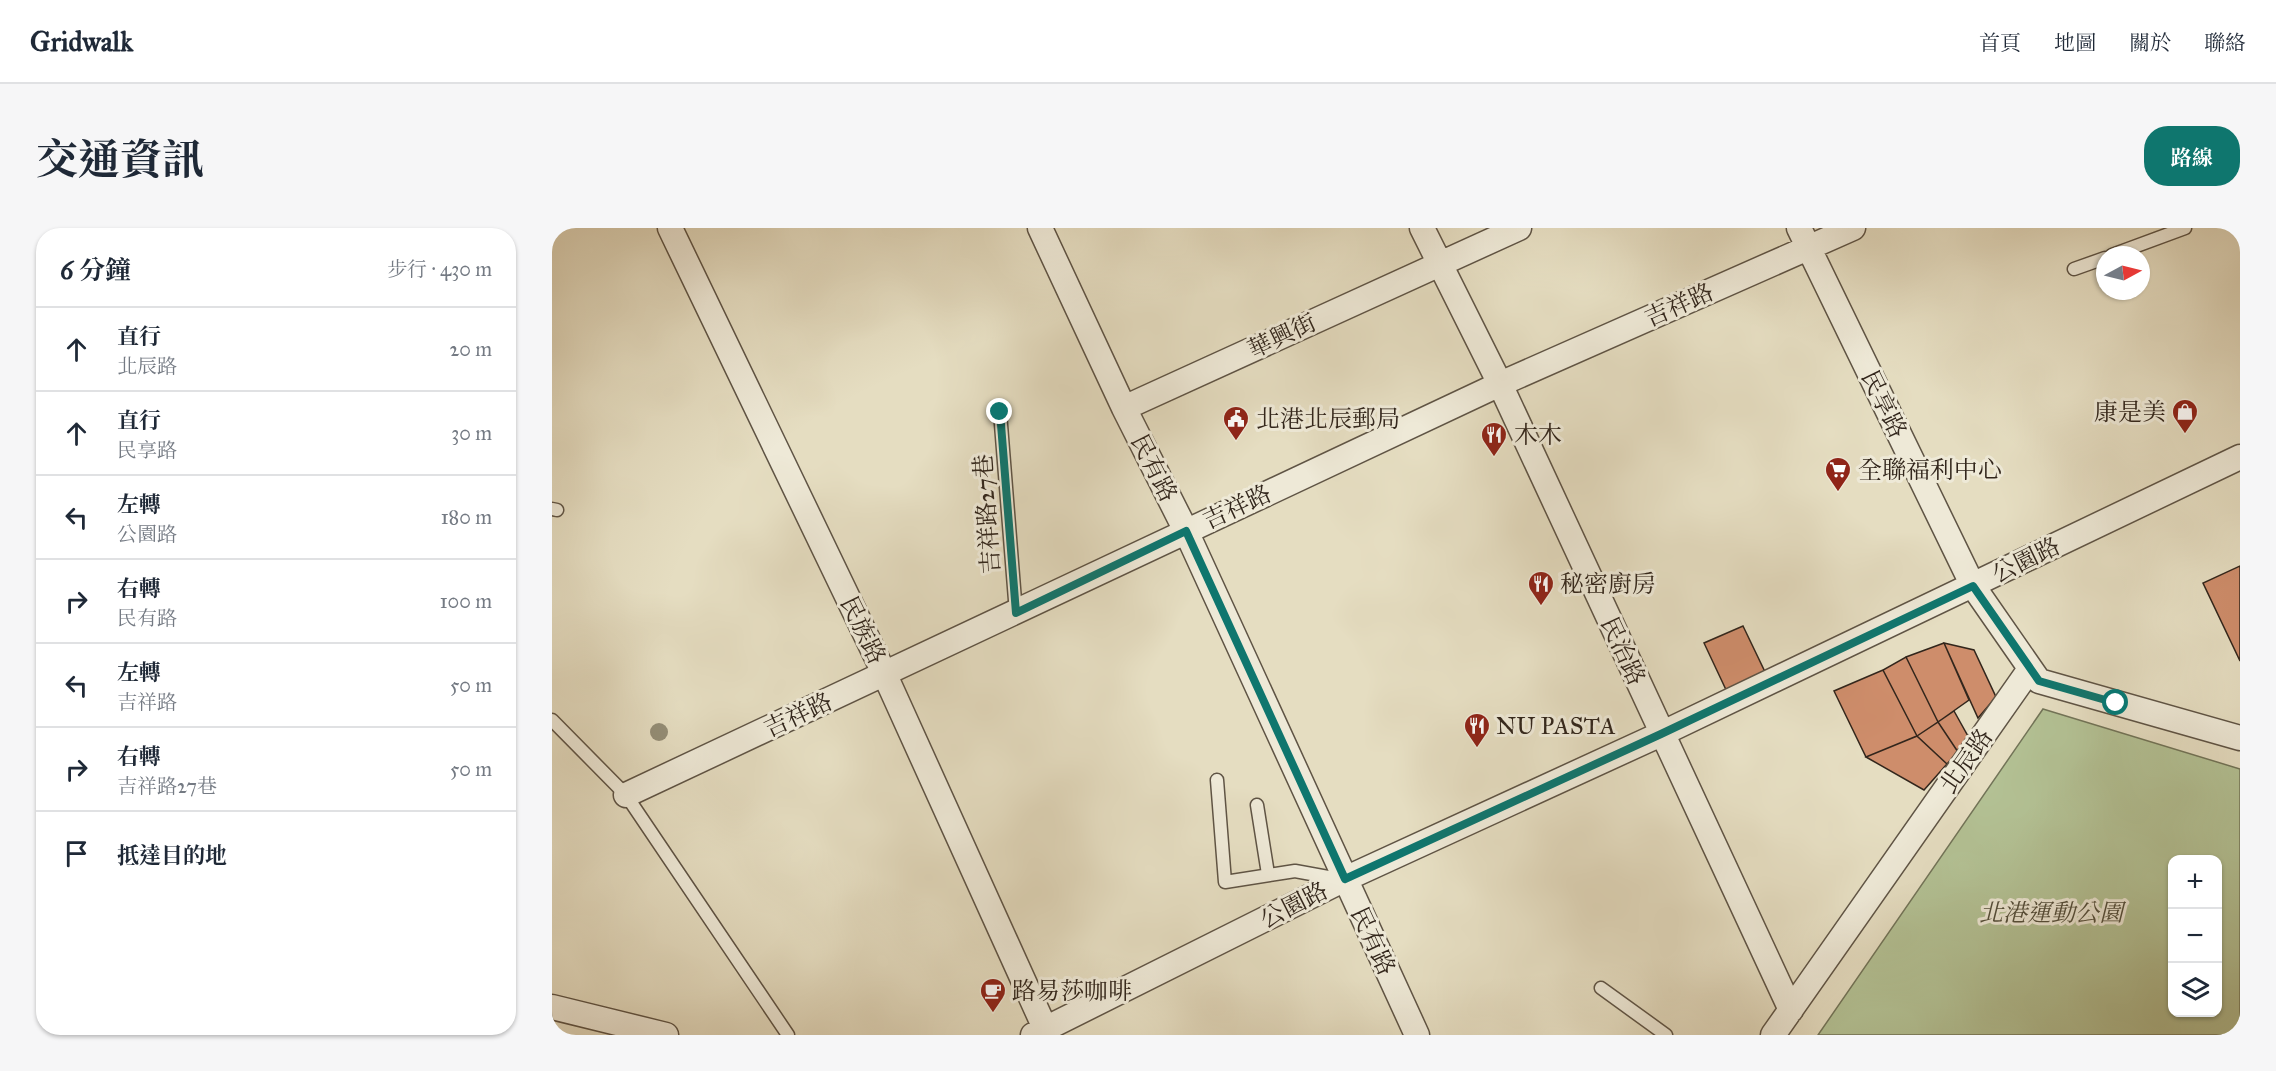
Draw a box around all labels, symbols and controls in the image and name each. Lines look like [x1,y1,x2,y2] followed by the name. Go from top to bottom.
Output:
[30,24,133,59] text: Gridwalk
[1979,30,2021,56] text: 首頁
[2054,30,2096,56] text: 地圖
[2129,30,2171,56] text: 關於
[2204,30,2246,56] text: 聯絡
[2144,126,2240,186] button: 路線
[36,134,204,186] text: 交通資訊
[2096,246,2150,300] north arrow
[60,254,131,286] text: 6 分鐘
[387,257,492,281] text: 步行 · 430 m
[1640,277,1718,333] street label: 吉祥路
[1243,307,1321,365] street label: 華興街
[117,323,161,350] text: 直行
[60,333,93,366] icon: ahead
[449,337,492,361] text: 20 m
[117,354,177,378] text: 北辰路
[1855,365,1913,443] street label: 民享路
[2094,397,2166,427] place label: 康是美
[2170,397,2200,435] shop icon: 康是美
[986,398,1012,424] route end
[1221,404,1251,442] public building icon: 北港北辰郵局
[1256,404,1400,434] place label: 北港北辰郵局
[117,407,161,434] text: 直行
[60,417,93,450] icon: ahead
[1479,420,1509,458] restaurant icon: 木木
[1514,420,1562,450] place label: 木木
[451,421,492,445] text: 30 m
[1124,429,1184,507] street label: 民有路
[117,438,177,462] text: 民享路
[968,453,1006,575] street label: 吉祥路27巷
[1823,455,1853,493] supermarket icon: 全聯福利中心
[1858,455,2002,485] place label: 全聯福利中心
[1198,478,1276,536] street label: 吉祥路
[117,491,161,518] text: 左轉
[60,501,93,534] icon: left
[441,505,492,529] text: 180 m
[117,522,177,546] text: 公園路
[1987,531,2065,589] street label: 公園路
[1526,569,1556,607] restaurant icon: 秘密廚房
[1560,569,1656,599] place label: 秘密廚房
[117,575,161,602] text: 右轉
[60,585,93,618] icon: right
[440,589,492,613] text: 100 m
[834,591,892,669] street label: 民族路
[117,606,177,630] text: 民有路
[1594,612,1652,690] street label: 民治路
[117,659,161,686] text: 左轉
[60,669,93,702] icon: left
[450,673,492,697] text: 50 m
[759,686,837,744] street label: 吉祥路
[2102,689,2128,715] route start
[117,690,177,714] text: 吉祥路
[1462,711,1492,749] restaurant icon: NU PASTA
[1496,711,1616,741] place label: NU PASTA
[1933,723,1999,799] street label: 北辰路
[117,743,161,770] text: 右轉
[60,753,93,786] icon: right
[450,757,492,781] text: 50 m
[117,774,217,798] text: 吉祥路27巷
[60,837,93,870] icon: arrive
[117,842,227,869] text: 抵達目的地
[2168,855,2222,1017] map controls
[2168,855,2222,909] button: +
[1255,875,1333,935] street label: 公園路
[1979,898,2127,928] park label: 北港運動公園
[1344,902,1402,980] street label: 民有路
[2168,909,2222,963] button: −
[2168,963,2222,1017] button: layers
[978,976,1008,1014] cafe icon: 路易莎咖啡
[1012,976,1132,1006] place label: 路易莎咖啡

